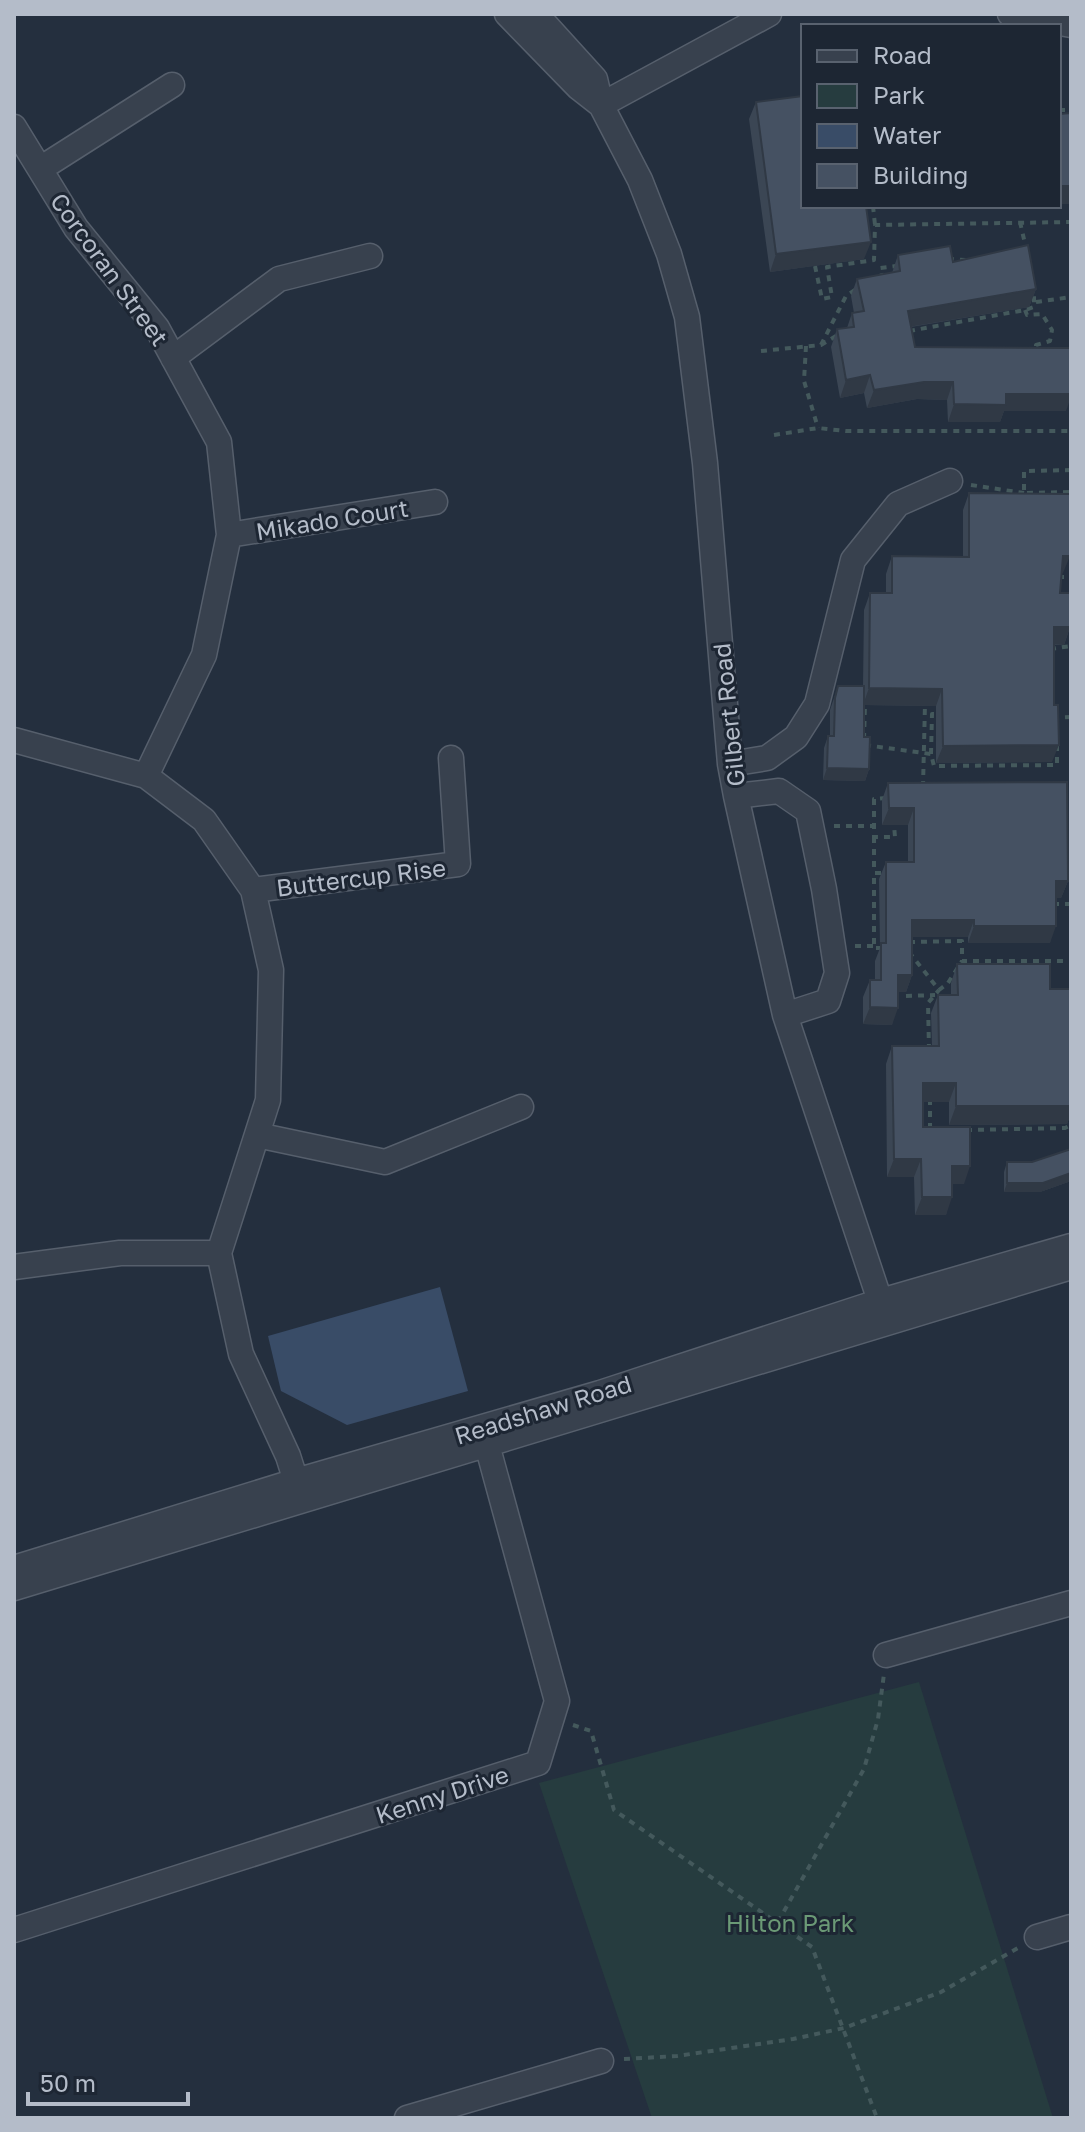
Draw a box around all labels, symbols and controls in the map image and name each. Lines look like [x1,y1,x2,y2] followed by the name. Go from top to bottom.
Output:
[801,24,1061,208] legend
[873,40,932,69] text: Road
[873,80,925,109] text: Park
[873,120,941,149] text: Water
[873,160,968,189] text: Building
[45,187,175,351] street label: Corcoran Street
[254,493,410,545] street label: Mikado Court
[706,642,750,788] street label: Gilbert Road
[275,852,447,902] street label: Buttercup Rise
[451,1368,635,1450] street label: Readshaw Road
[372,1759,512,1829] street label: Kenny Drive
[726,1908,854,1937] park label: Hilton Park
[28,2056,188,2106] scale bar
[40,2068,96,2097] text: 50 m

